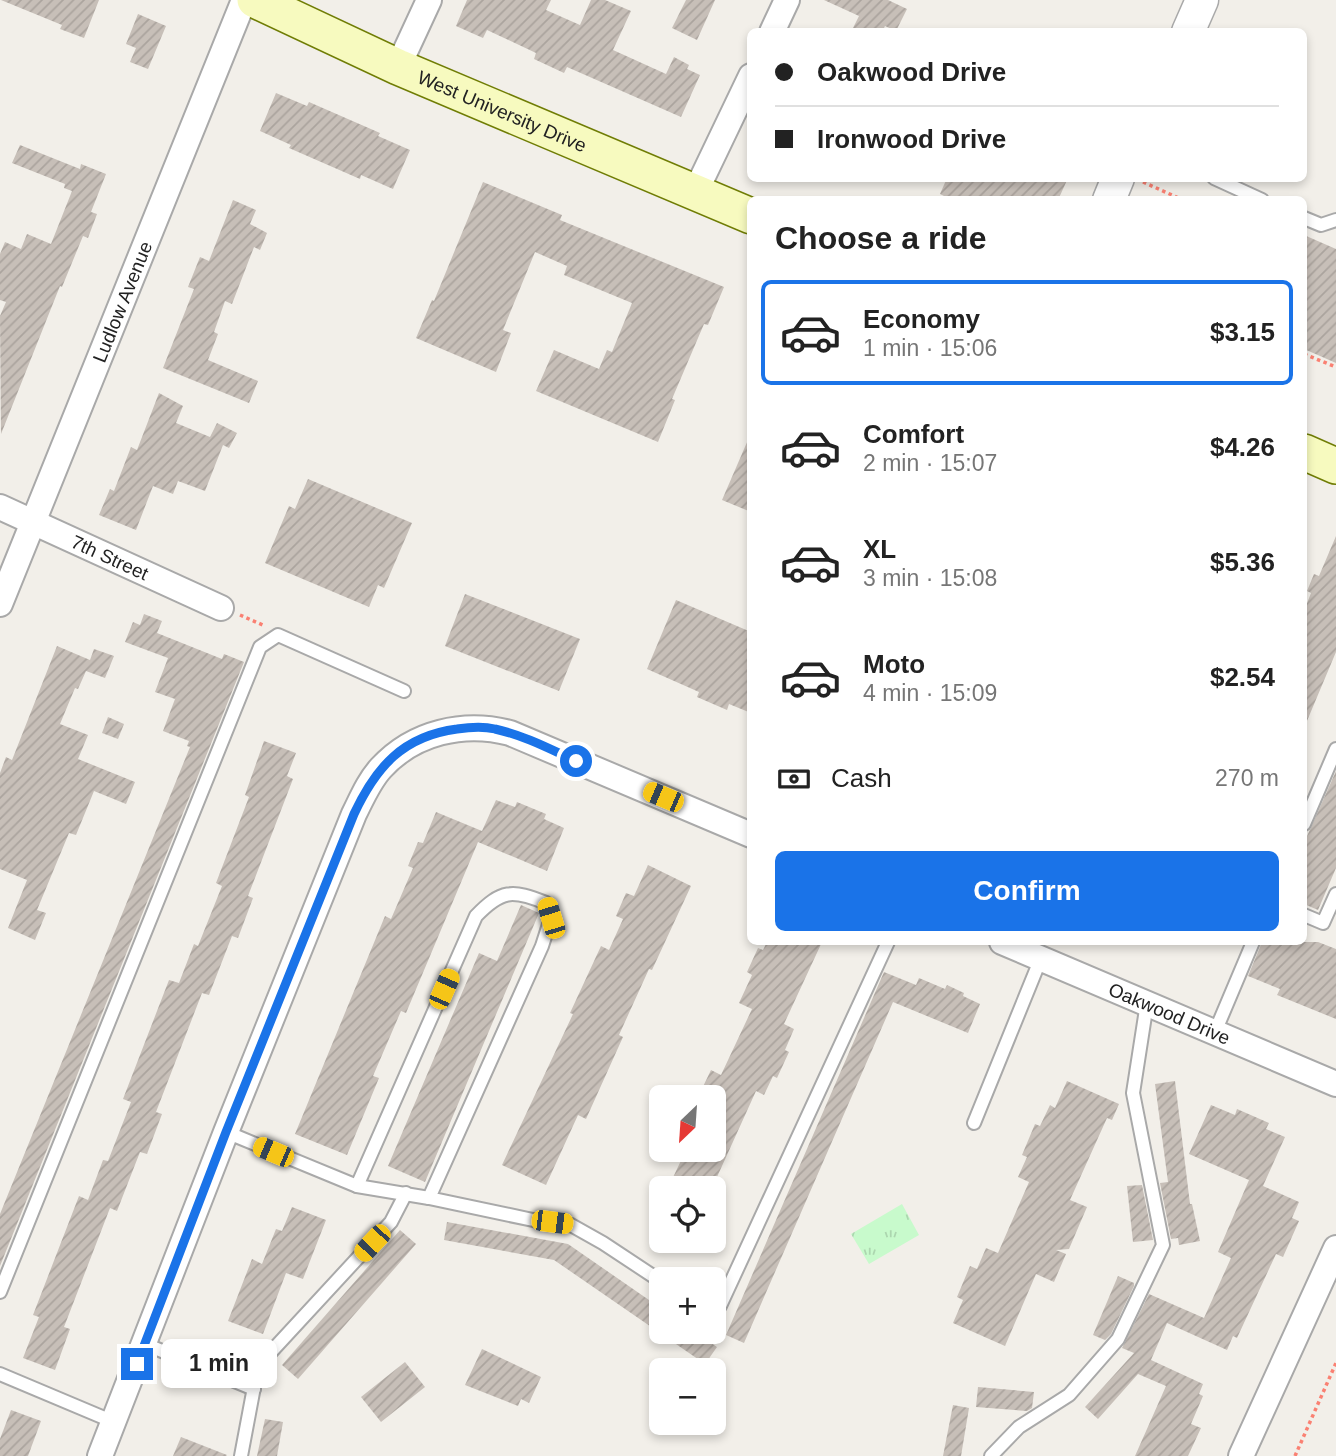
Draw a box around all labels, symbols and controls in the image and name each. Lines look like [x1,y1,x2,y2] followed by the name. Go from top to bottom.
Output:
[817,57,1006,87] text: Oakwood Drive
[414,66,590,156] street label: West University Drive
[817,124,1006,154] text: Ironwood Drive
[775,220,987,256] text: Choose a ride
[89,238,156,366] street label: Ludlow Avenue
[779,301,842,364] icon: car
[863,304,980,334] text: Economy
[1210,317,1275,347] text: $3.15
[863,335,997,361] text: 1 min · 15:06
[779,416,842,479] icon: car
[863,419,964,449] text: Comfort
[1210,432,1275,462] text: $4.26
[863,450,997,476] text: 2 min · 15:07
[68,531,152,585] street label: 7th Street
[779,531,842,594] icon: car
[863,534,896,564] text: XL
[1210,547,1275,577] text: $5.36
[863,565,997,591] text: 3 min · 15:08
[779,646,842,709] icon: car
[863,649,925,679] text: Moto
[1210,662,1275,692] text: $2.54
[863,680,997,706] text: 4 min · 15:09
[560,745,592,777] route start
[775,760,813,798] icon: cash
[831,763,892,793] text: Cash
[1215,765,1279,791] text: 270 m
[640,779,687,815] car
[775,851,1279,931] button: Confirm
[535,895,568,941] car
[426,966,463,1012] car
[1105,979,1233,1049] street label: Oakwood Drive
[649,1085,726,1162] north arrow
[649,1085,726,1435] map controls
[250,1134,297,1170] car
[649,1176,726,1253] button: locate
[530,1209,575,1235] car
[350,1220,395,1266] car
[649,1267,726,1344] button: +
[162,1340,277,1388] callout: 1 min
[121,1348,153,1380] route end
[189,1350,249,1376] text: 1 min
[649,1358,726,1435] button: −

